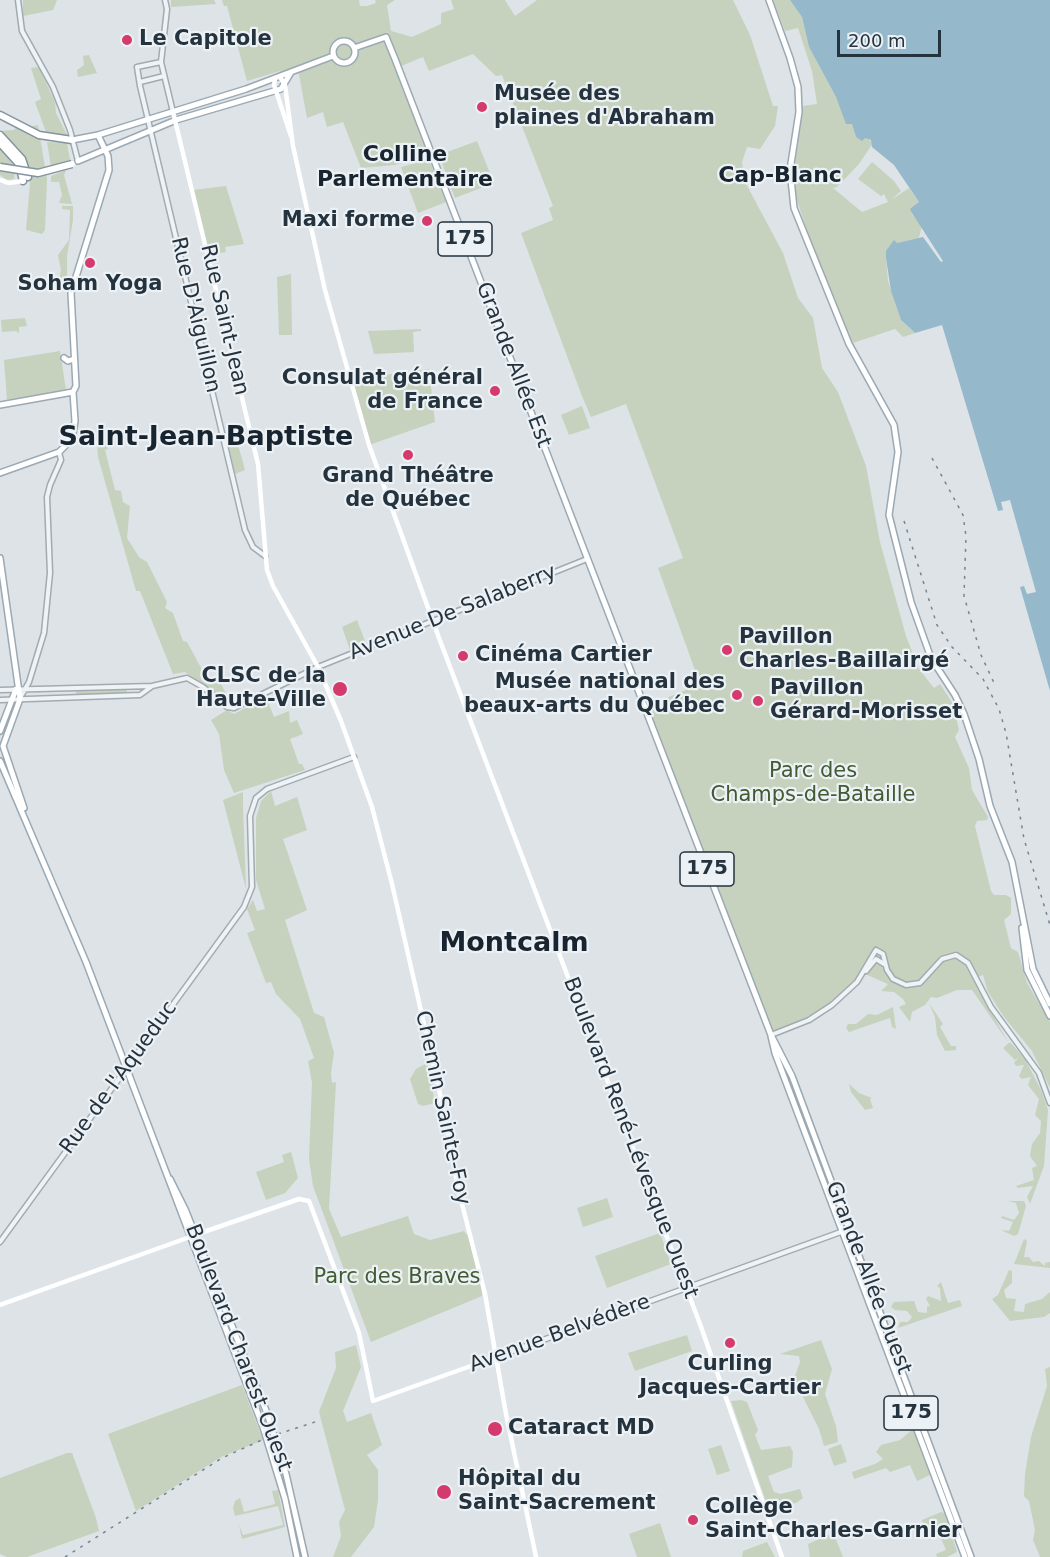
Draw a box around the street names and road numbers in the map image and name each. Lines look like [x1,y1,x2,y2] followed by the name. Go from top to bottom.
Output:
[438,222,492,256] road number: 175
[165,235,225,395] street label: Rue D'Aiguillon
[194,242,254,398] street label: Rue Saint-Jean
[470,279,556,451] street label: Grande Allée Est
[346,560,560,666] street label: Avenue De Salaberry
[680,852,734,886] road number: 175
[557,974,703,1302] street label: Boulevard René-Lévesque Ouest
[55,997,183,1159] street label: Rue de l'Aqueduc
[409,1009,475,1207] street label: Chemin Sainte-Foy
[820,1178,916,1378] street label: Grande Allée Ouest
[179,1221,297,1475] street label: Boulevard Charest Ouest
[466,1290,654,1378] street label: Avenue Belvédère
[884,1396,938,1430] road number: 175

